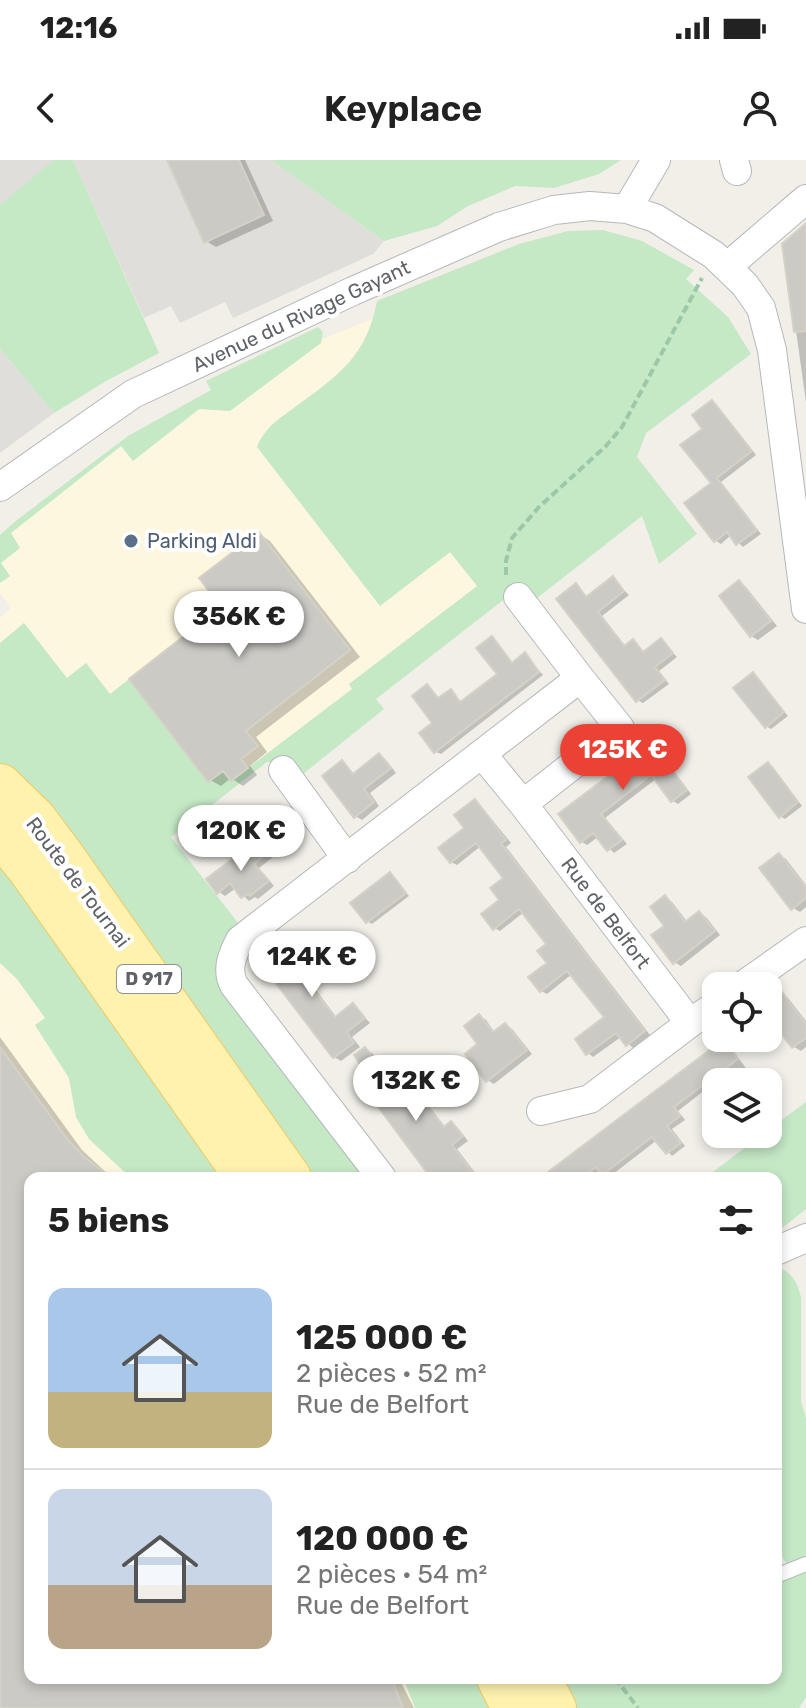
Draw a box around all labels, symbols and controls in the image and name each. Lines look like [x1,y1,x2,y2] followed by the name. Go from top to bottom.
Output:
[40,10,118,46] text: 12:16
[24,86,68,130] icon: back
[738,86,782,130] icon: person
[324,87,482,130] text: Keyplace
[188,255,414,377] street label: Avenue du Rivage Gayant
[147,529,257,553] place label: Parking Aldi
[122,532,140,550] marker: Parking Aldi
[174,591,304,659] pin: 356K €
[192,601,286,632] text: 356K €
[558,724,688,792] pin: 125K €
[578,734,668,765] text: 125K €
[176,805,306,873] pin: 120K €
[21,812,135,952] street label: Route de Tournai
[196,815,286,846] text: 120K €
[556,853,656,973] street label: Rue de Belfort
[247,931,377,999] pin: 124K €
[267,941,357,972] text: 124K €
[117,965,181,993] road number: D 917
[702,972,782,1148] map controls
[702,972,782,1052] button: locate
[351,1055,481,1123] pin: 132K €
[371,1065,461,1096] text: 132K €
[702,1068,782,1148] button: layers
[714,1198,758,1242] icon: filters
[48,1200,169,1241] text: 5 biens
[296,1317,468,1358] text: 125 000 €
[112,1320,208,1416] icon: home
[296,1358,487,1389] text: 2 pièces · 52 m²
[296,1389,469,1420] text: Rue de Belfort
[296,1518,469,1559] text: 120 000 €
[112,1521,208,1617] icon: home
[296,1559,487,1590] text: 2 pièces · 54 m²
[296,1590,469,1621] text: Rue de Belfort

